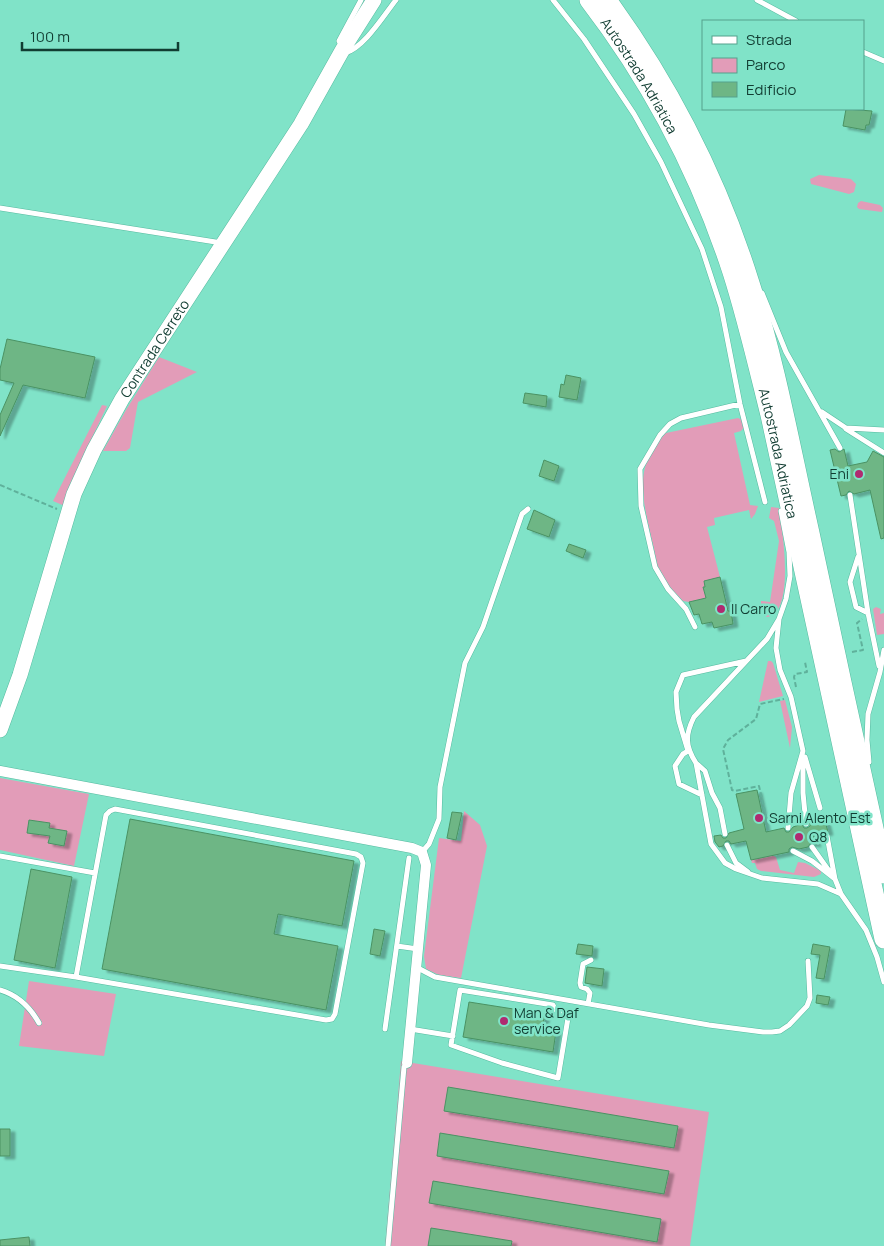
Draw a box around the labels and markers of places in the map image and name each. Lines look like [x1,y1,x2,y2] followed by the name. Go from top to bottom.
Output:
[829,464,849,483] place label: Eni
[853,468,865,480] marker: Eni
[731,599,776,618] place label: Il Carro
[715,603,727,615] marker: Il Carro
[769,808,871,827] place label: Sarni Alento Est
[753,812,765,824] marker: Sarni Alento Est
[809,827,827,846] place label: Q8
[793,831,805,843] marker: Q8
[514,1003,579,1038] place label: Man & Daf service
[498,1015,510,1027] marker: Man & Daf service

